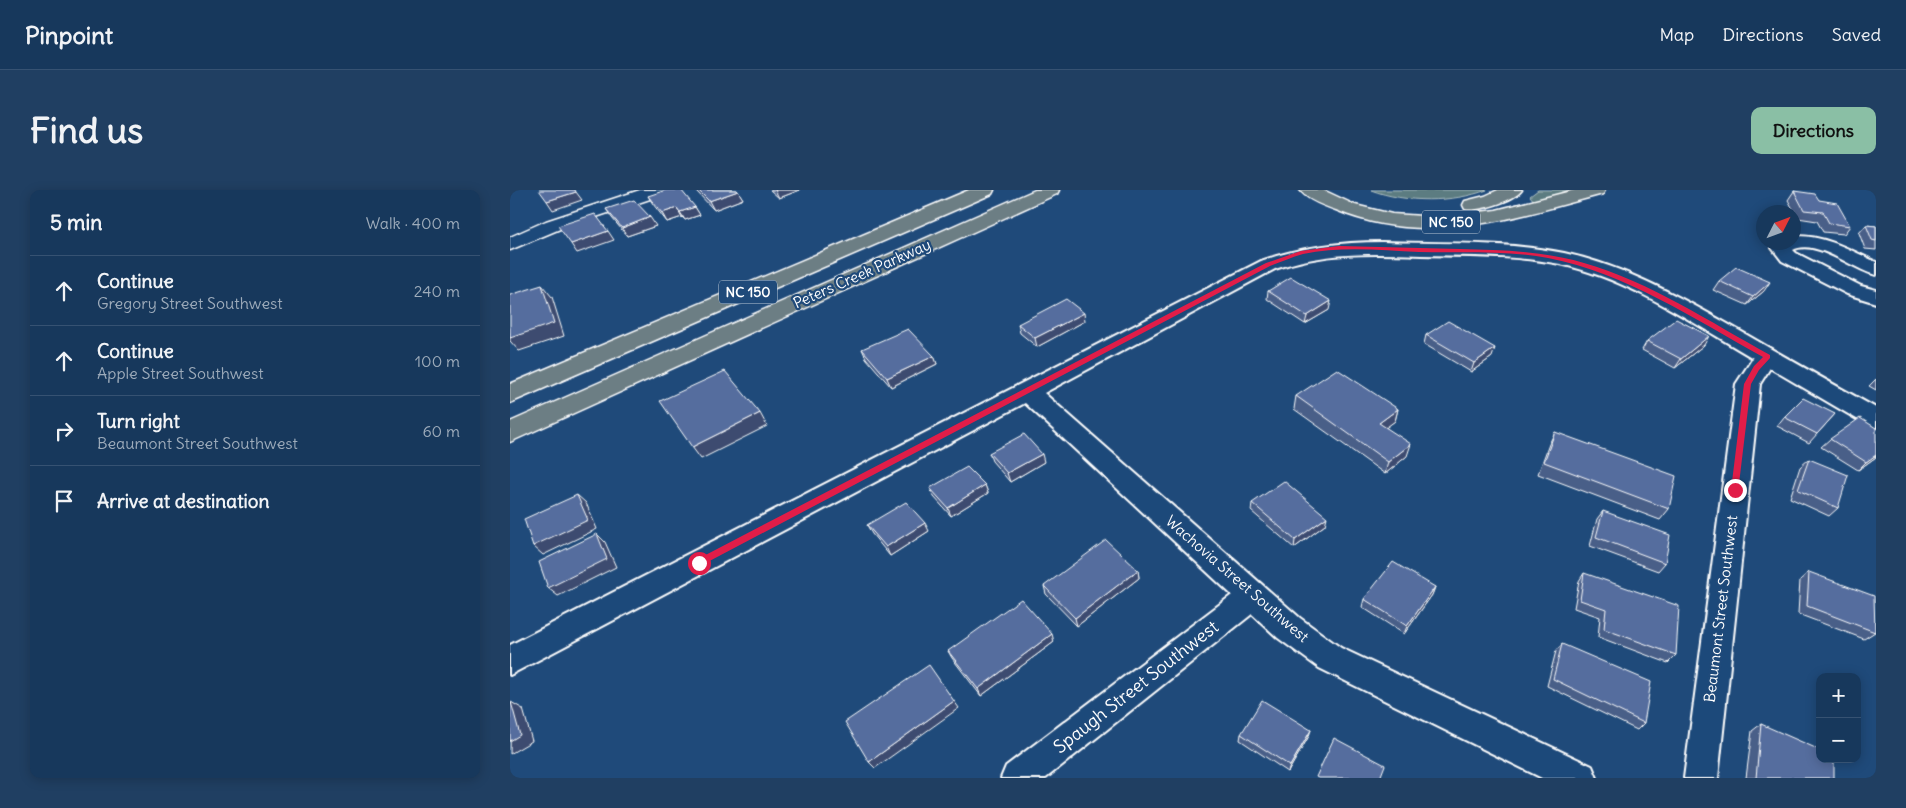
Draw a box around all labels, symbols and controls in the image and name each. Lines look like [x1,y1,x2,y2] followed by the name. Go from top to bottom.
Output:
[25,20,113,50] text: Pinpoint
[1659,23,1694,46] text: Map
[1722,23,1804,46] text: Directions
[1832,23,1881,46] text: Saved
[1751,107,1876,154] button: Directions
[30,108,143,152] text: Find us
[1756,205,1801,250] north arrow
[50,209,102,236] text: 5 min
[1422,211,1480,234] road number: NC 150
[366,213,460,233] text: Walk · 400 m
[790,235,934,312] street label: Peters Creek Parkway
[97,269,174,293] text: Continue
[50,277,78,305] icon: ahead
[719,280,777,304] road number: NC 150
[414,281,460,301] text: 240 m
[97,293,283,313] text: Gregory Street Southwest
[97,339,174,363] text: Continue
[50,347,78,375] icon: ahead
[415,351,460,371] text: 100 m
[97,363,264,383] text: Apple Street Southwest
[97,409,180,433] text: Turn right
[50,417,78,445] icon: right
[422,421,460,441] text: 60 m
[97,433,298,453] text: Beaumont Street Southwest
[1724,479,1747,502] route end
[50,487,78,515] icon: arrive
[97,489,270,513] text: Arrive at destination
[1162,511,1313,646] street label: Wachovia Street Southwest
[1700,514,1741,704] street label: Beaumont Street Southwest
[688,552,711,575] route start
[1049,615,1223,758] street label: Spaugh Street Southwest
[1816,673,1861,763] map controls
[1816,673,1861,718] button: +
[1816,718,1861,763] button: −

